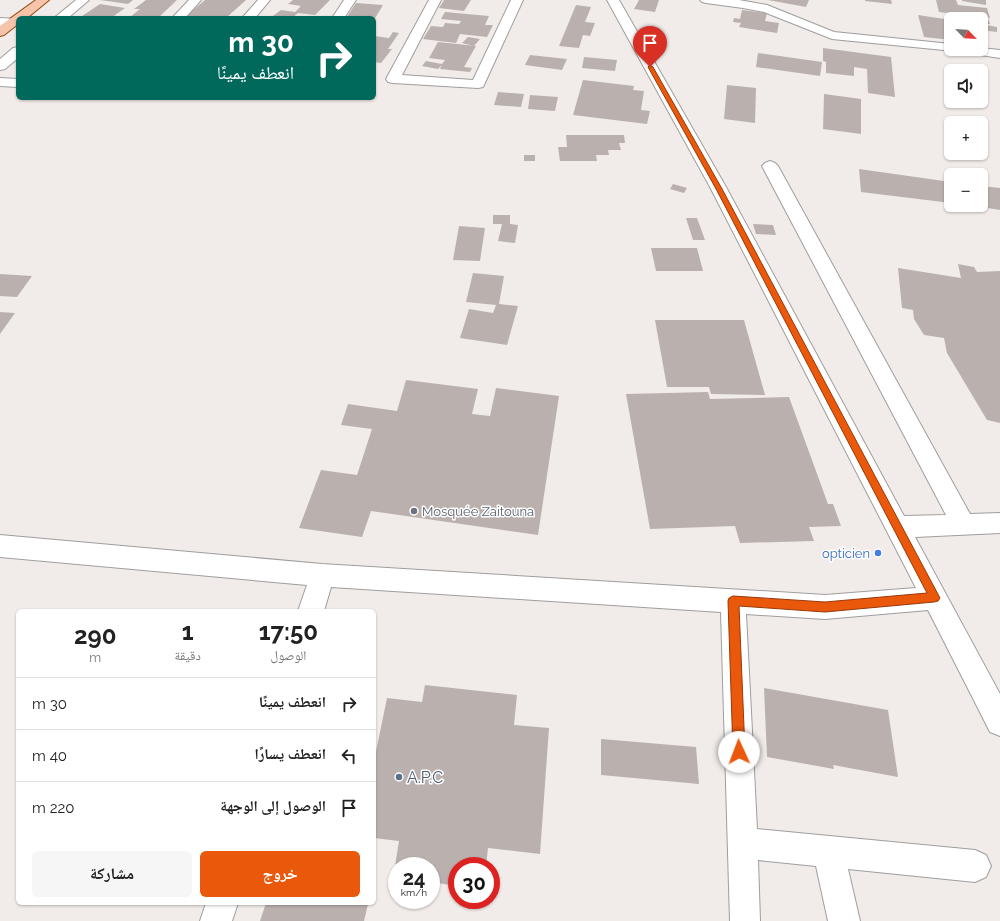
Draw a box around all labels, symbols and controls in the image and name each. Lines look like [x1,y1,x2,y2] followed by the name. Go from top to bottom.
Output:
[944,12,988,56] north arrow
[944,12,988,212] map controls
[228,26,294,59] text: 30 m
[633,26,667,67] pin
[308,32,360,84] icon: right
[639,32,661,54] icon: arrive
[217,62,294,83] text: انعطف يمينًا
[944,64,988,108] button: sound
[944,116,988,160] button: +
[944,168,988,212] button: −
[422,504,534,519] place label: Mosquée Zaitouna
[409,506,419,516] marker: Mosquée Zaitouna
[822,546,870,561] place label: opticien
[873,548,883,558] marker: opticien
[182,617,194,646] text: 1
[259,617,318,646] text: 17:50
[74,621,116,650] text: 290
[174,648,201,663] text: دقيقة
[270,648,306,663] text: الوصول
[89,650,101,665] text: m
[259,693,326,711] text: انعطف يمينًا
[338,693,360,715] icon: right
[32,695,67,713] text: 30 m
[718,731,760,773] position arrow
[254,745,326,763] text: انعطف يسارًا
[338,745,360,767] icon: left
[32,747,67,765] text: 40 m
[407,768,443,787] place label: A.P.C
[394,772,404,782] marker: A.P.C
[220,797,326,815] text: الوصول إلى الوجهة
[338,797,360,819] icon: arrive
[32,799,74,817] text: 220 m
[32,851,192,897] button: مشاركة
[200,851,360,897] button: خروج
[448,857,500,909] speed limit sign: 30
[403,866,425,890] text: 24
[401,887,427,898] text: km/h

